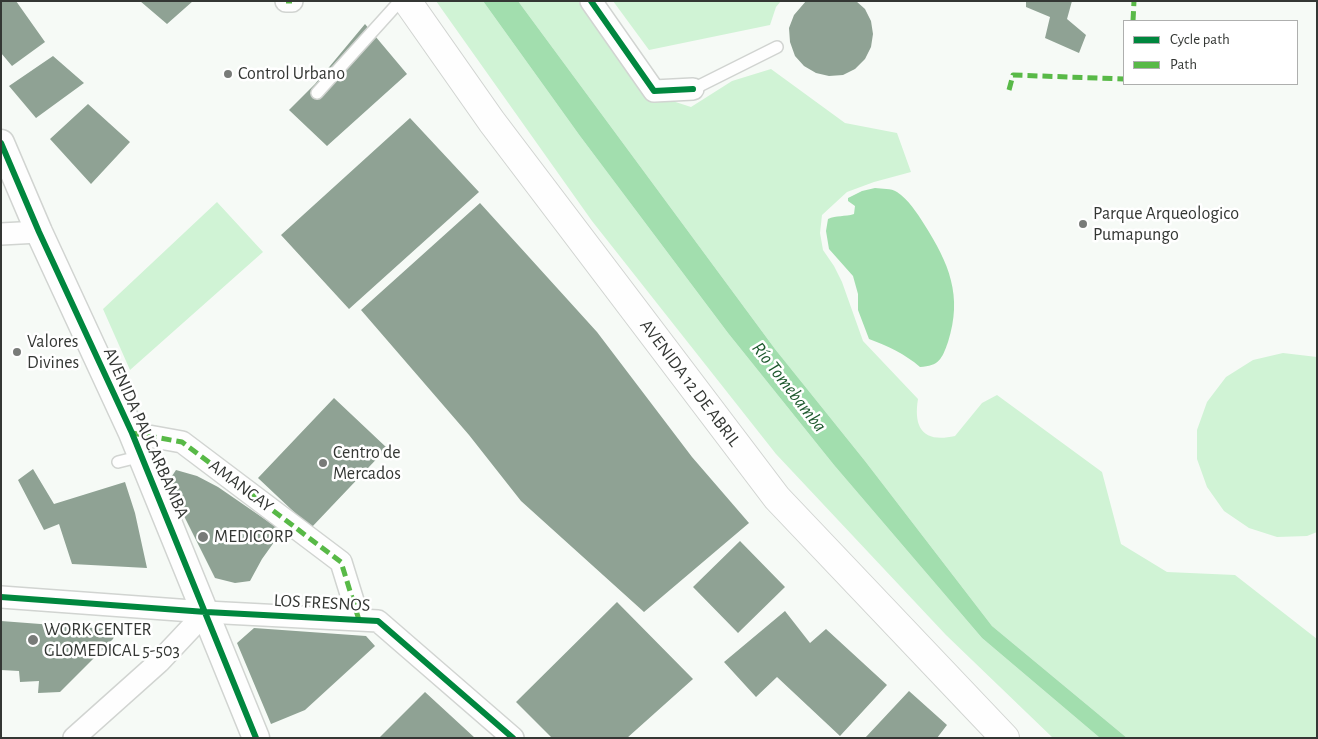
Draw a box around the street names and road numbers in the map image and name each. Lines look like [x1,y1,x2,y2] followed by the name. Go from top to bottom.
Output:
[635,315,745,451] street label: AVENIDA 12 DE ABRIL
[99,344,193,522] street label: AVENIDA PAUCARBAMBA
[204,455,278,517] street label: AMANCAY
[273,590,371,616] street label: LOS FRESNOS

